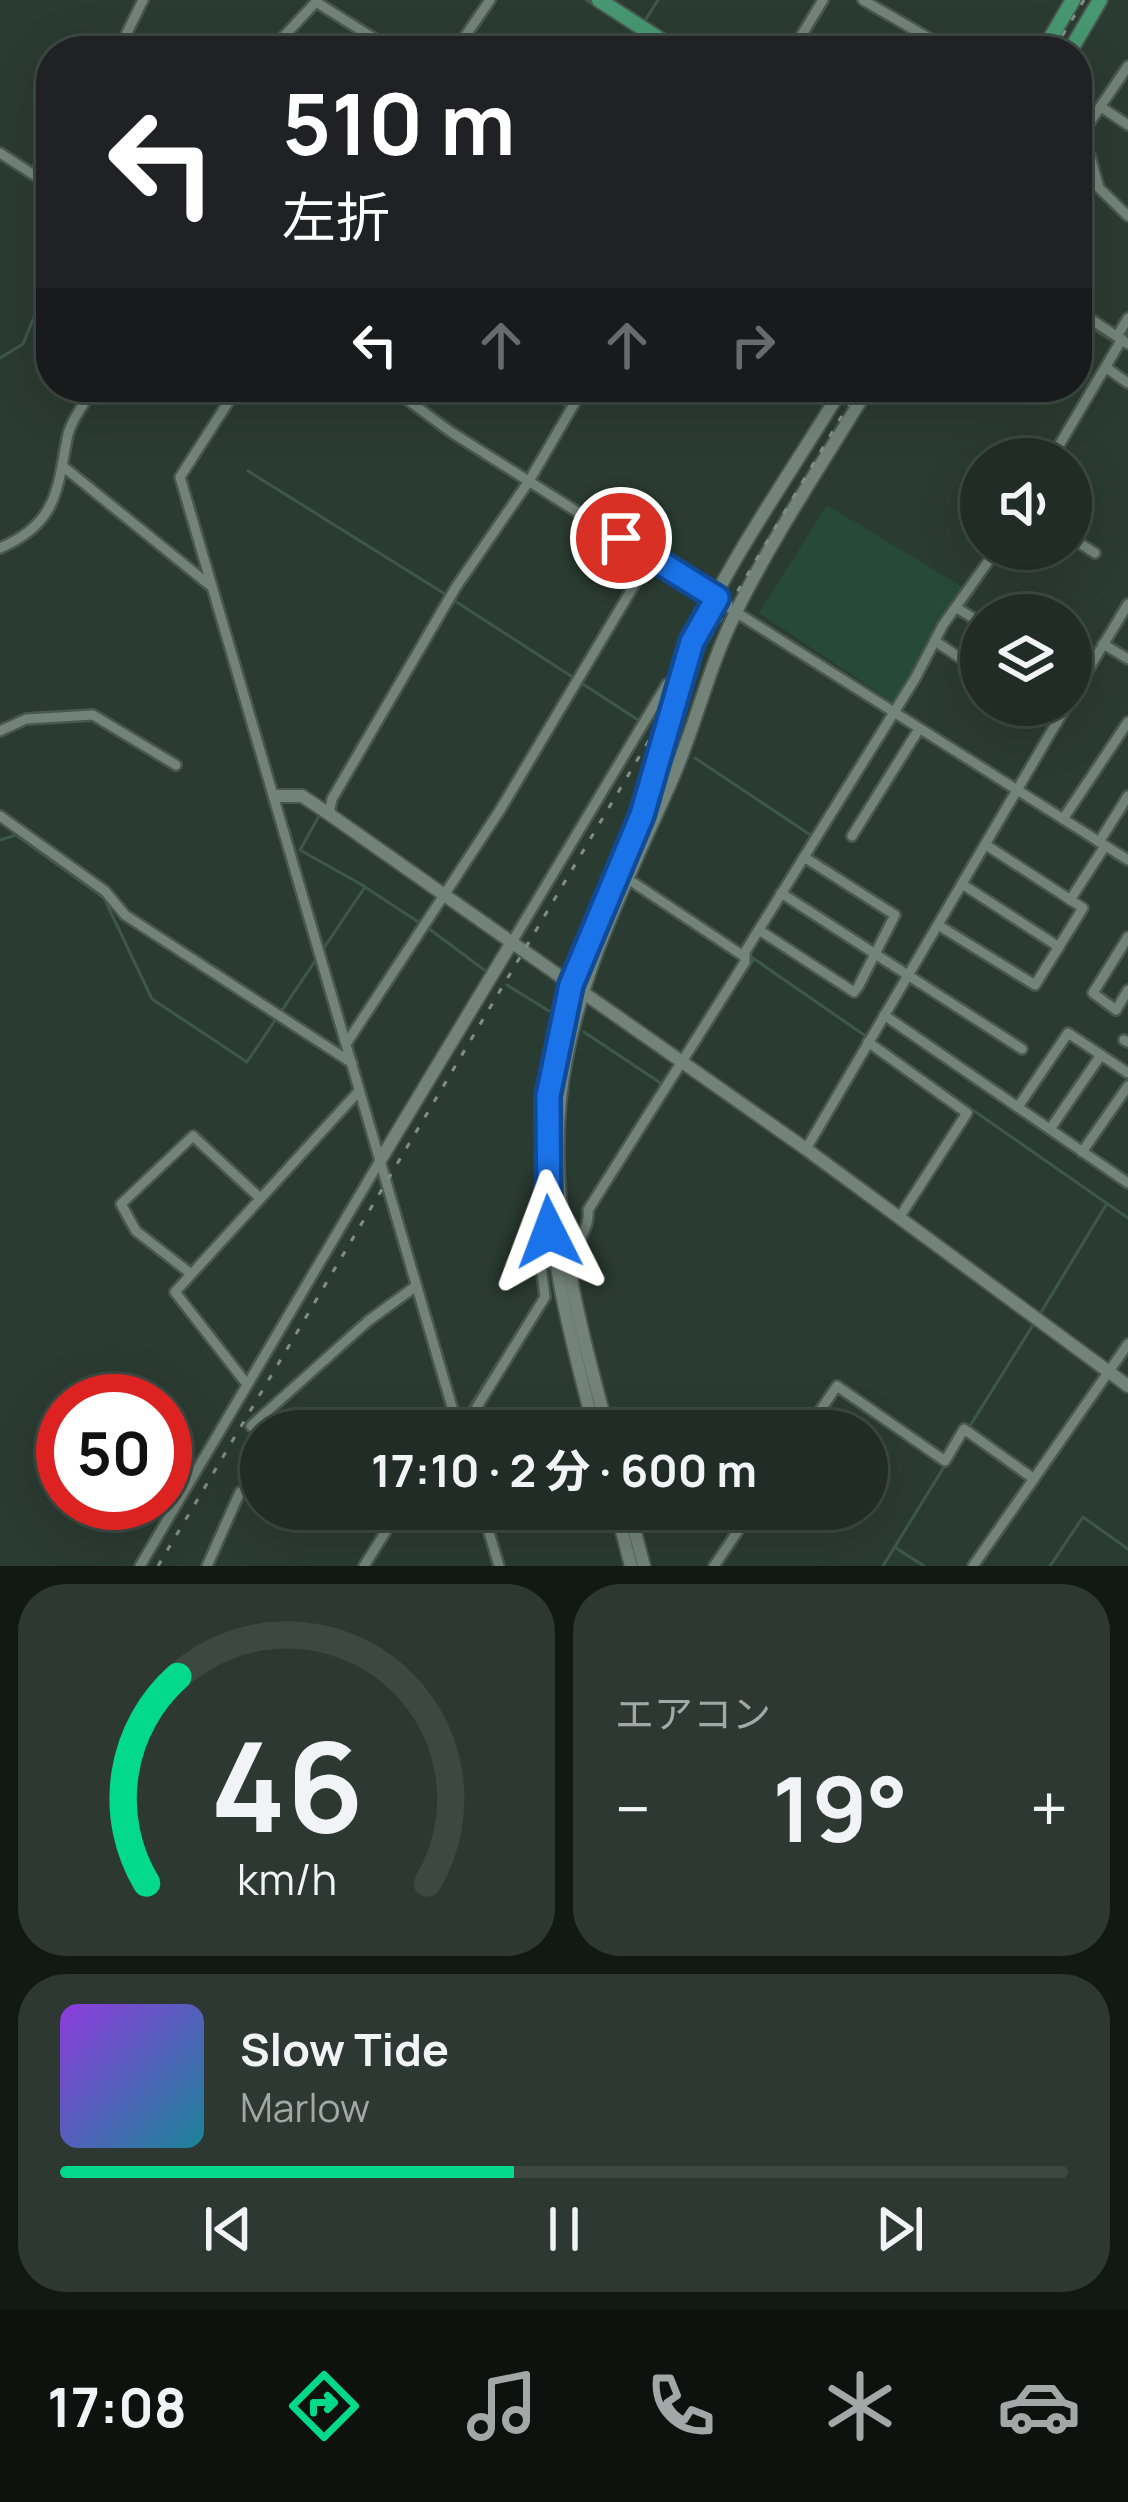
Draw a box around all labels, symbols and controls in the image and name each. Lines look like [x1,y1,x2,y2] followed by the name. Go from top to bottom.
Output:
[282,65,516,180] text: 510 m
[84,84,240,240] icon: left
[282,179,390,253] text: 左折
[342,312,408,378] icon: left
[468,312,534,378] icon: ahead
[594,312,660,378] icon: ahead
[720,312,786,378] icon: right
[960,438,1092,726] map controls
[960,438,1092,570] button: sound
[570,487,672,589] pin
[588,505,654,571] icon: arrive
[960,594,1092,726] button: layers
[486,1169,612,1295] position arrow
[36,1374,192,1530] speed limit sign: 50
[371,1439,757,1501] text: 17:10 · 2 分 · 600 m
[615,1686,771,1740] text: エアコン
[210,1699,363,1869] text: 46
[772,1746,908,1869] text: 19°
[615,1763,651,1853] text: −
[1030,1763,1068,1853] text: +
[237,1849,336,1908] text: km/h
[240,2018,449,2080] text: Slow Tide
[240,2080,370,2134] text: Marlow
[195,2196,261,2262] icon: previous
[531,2196,597,2262] icon: pause
[867,2196,933,2262] icon: next
[282,2364,366,2448] icon: directions
[460,2364,544,2448] icon: music
[639,2364,723,2448] icon: phone
[818,2364,902,2448] icon: climate
[997,2364,1081,2448] icon: car
[47,2369,187,2443] text: 17:08

